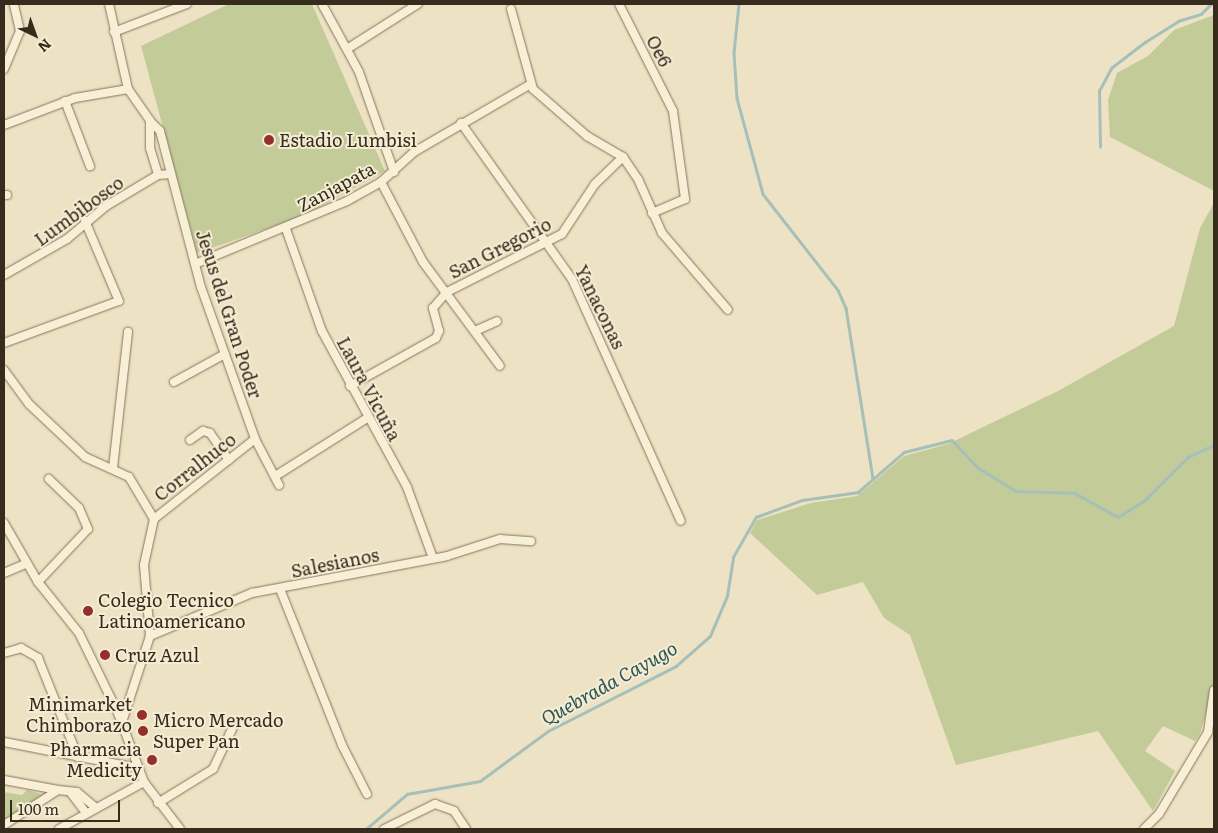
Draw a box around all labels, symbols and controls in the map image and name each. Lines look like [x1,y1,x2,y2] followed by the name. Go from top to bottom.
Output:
[10,10,60,60] north arrow
[642,31,676,71] street label: Oe6
[34,35,56,58] text: N
[279,129,417,151] place label: Estadio Lumbisi
[263,134,275,146] marker: Estadio Lumbisi
[293,158,379,216] street label: Zanjapata
[30,171,128,251] street label: Lumbibosco
[445,213,555,283] street label: San Gregorio
[192,227,266,401] street label: Jesus del Gran Poder
[570,261,630,353] street label: Yanaconas
[332,333,406,445] street label: Laura Vicuña
[150,428,240,506] street label: Corralhuco
[289,544,381,582] street label: Salesianos
[98,590,246,632] place label: Colegio Tecnico Latinoamericano
[82,605,94,617] marker: Colegio Tecnico Latinoamericano
[537,636,681,730] water label: Quebrada Cayugo
[115,644,199,666] place label: Cruz Azul
[99,649,111,661] marker: Cruz Azul
[26,694,132,736] place label: Minimarket Chimborazo
[136,709,148,721] marker: Minimarket Chimborazo
[153,710,283,752] place label: Micro Mercado Super Pan
[137,725,149,737] marker: Micro Mercado Super Pan
[49,739,142,782] place label: Pharmacia Medicity
[146,754,158,766] marker: Pharmacia Medicity
[12,790,122,822] scale bar
[18,797,59,820] text: 100 m

